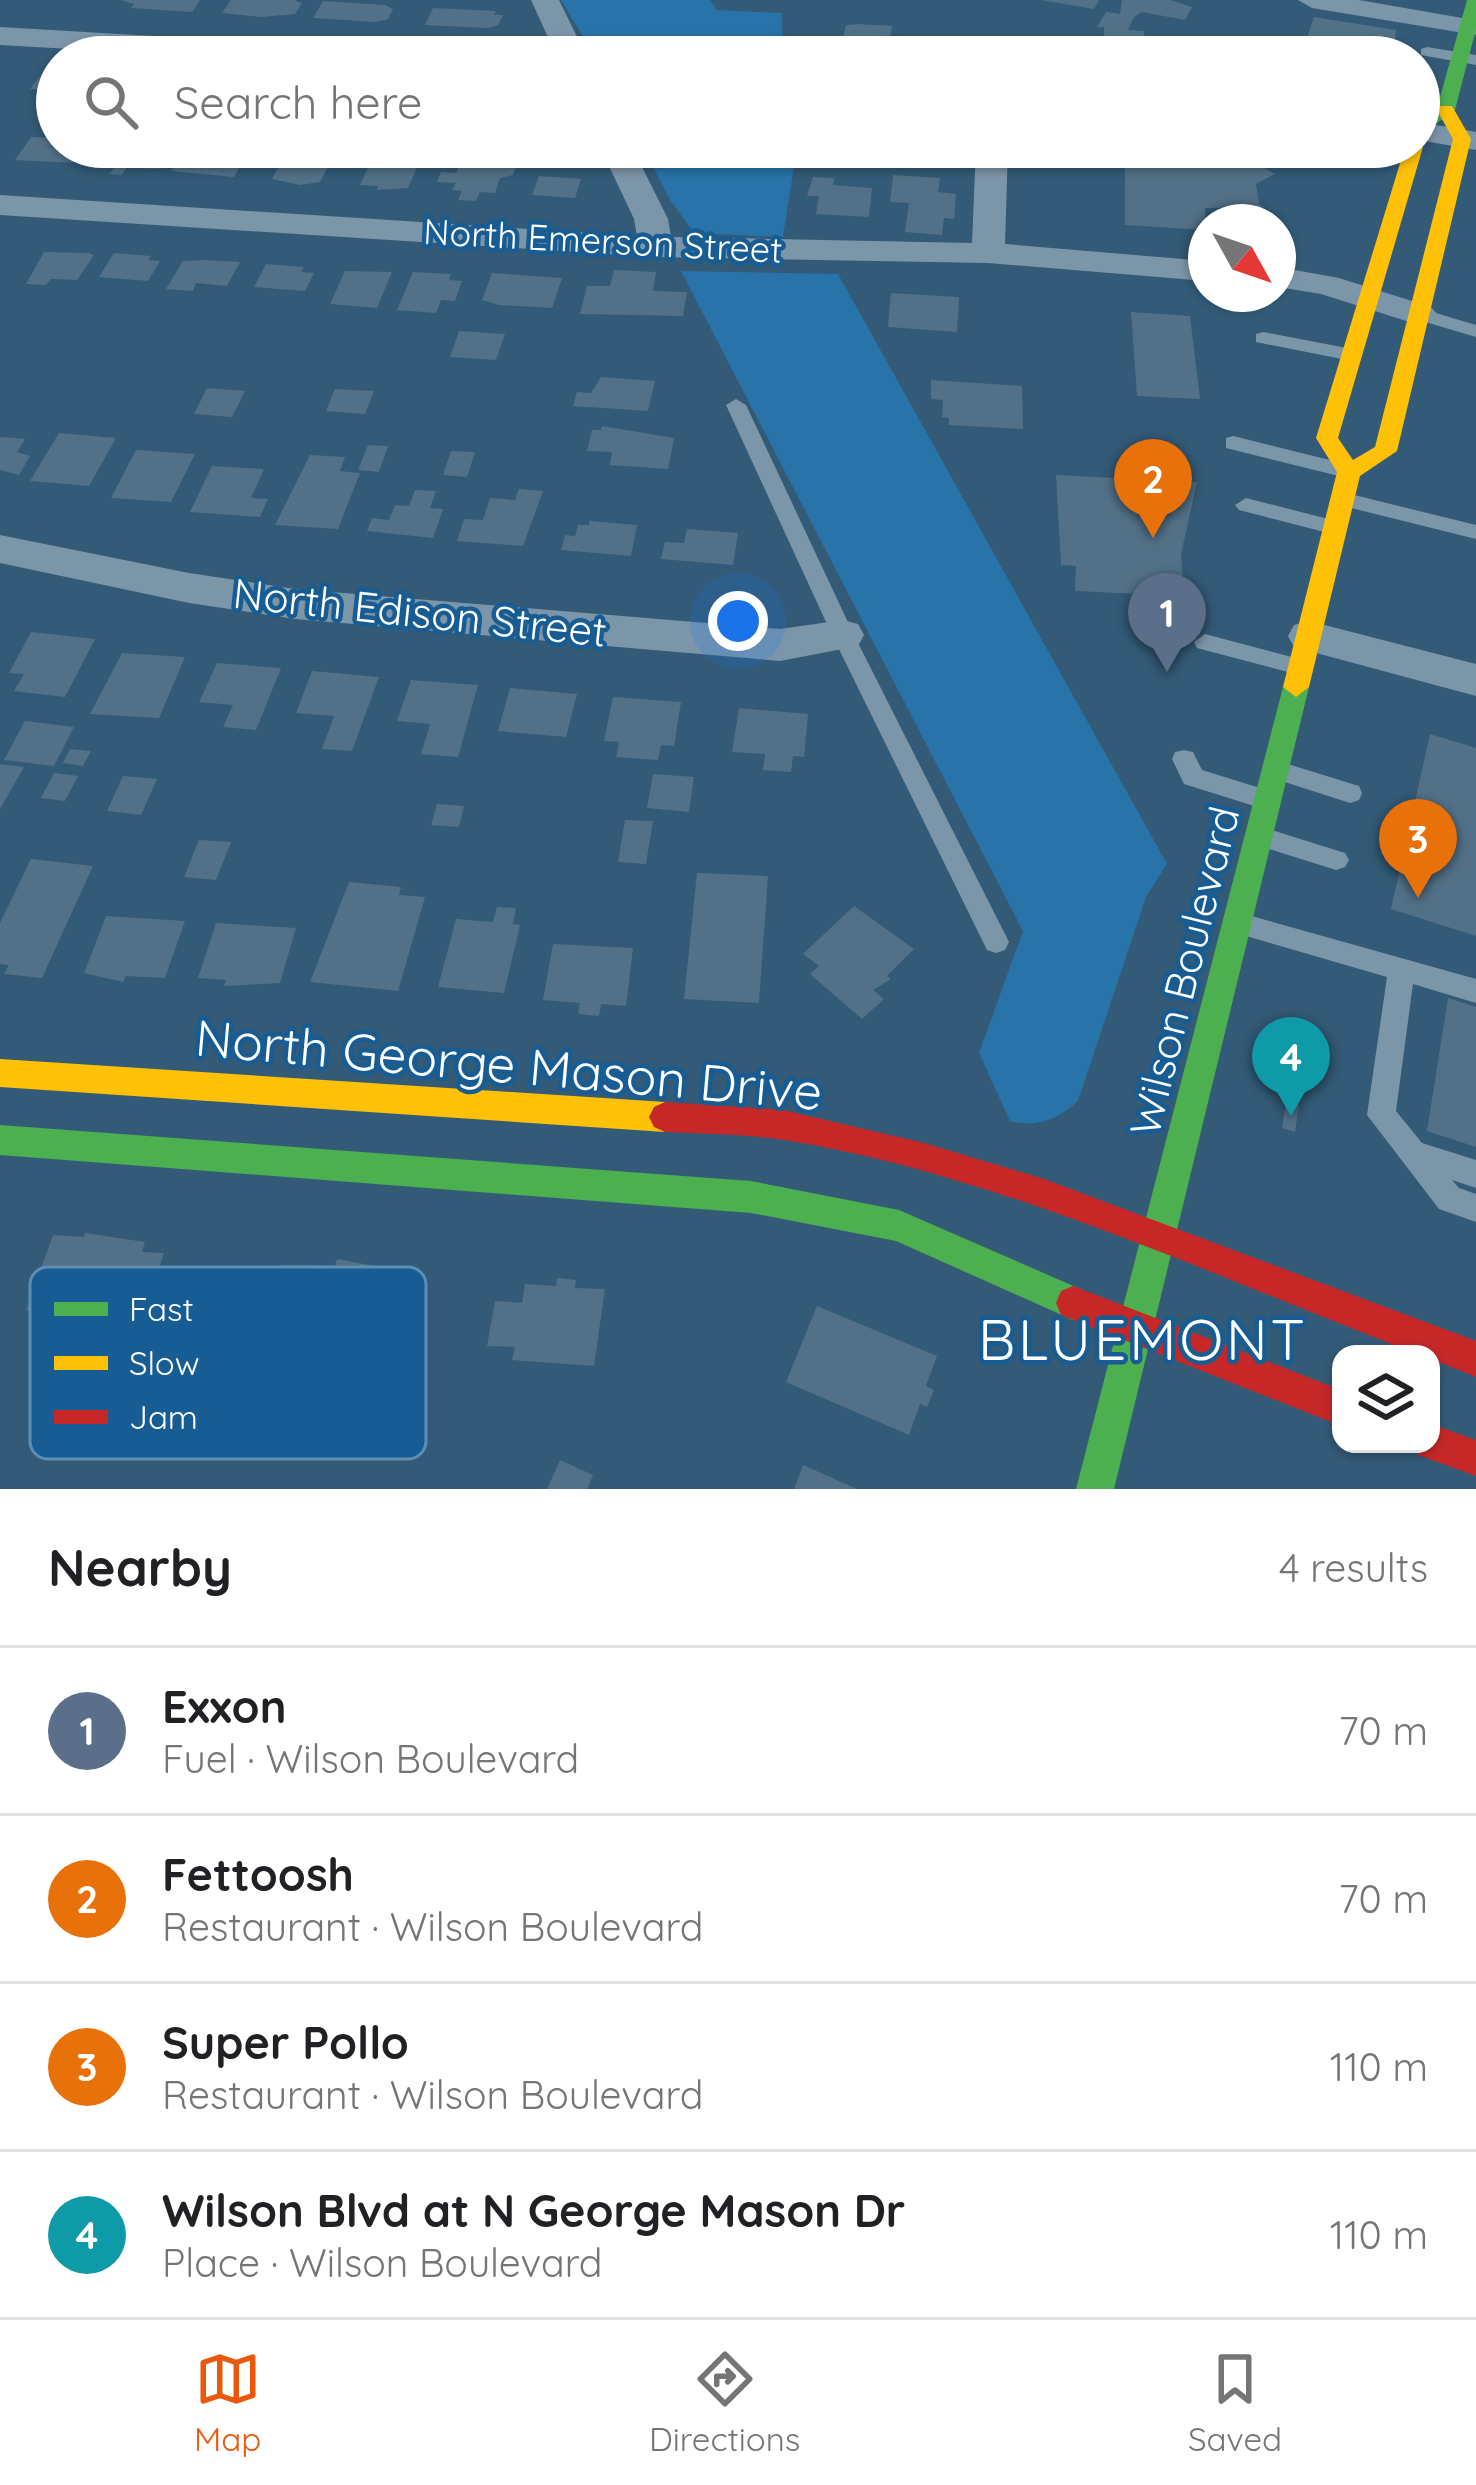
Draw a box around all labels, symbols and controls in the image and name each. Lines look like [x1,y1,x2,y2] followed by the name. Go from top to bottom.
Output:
[36,36,1440,168] search box
[78,69,144,135] icon: search
[174,74,422,130] text: Search here
[1188,204,1296,312] north arrow
[422,208,784,272] street label: North Emerson Street
[1114,439,1192,538] pin: 2
[231,566,609,658] street label: North Edison Street
[1128,573,1206,672] pin: 1
[708,591,768,651] your location
[1379,799,1457,898] pin: 3
[1117,801,1251,1141] street label: Wilson Boulevard
[193,1005,825,1123] street label: North George Mason Drive
[1252,1017,1330,1116] pin: 4
[30,1267,426,1459] legend
[129,1288,194,1329] text: Fast
[978,1303,1308,1374] district label: BLUEMONT
[129,1342,200,1383] text: Slow
[1332,1345,1440,1453] map controls
[1332,1345,1440,1453] button: layers
[129,1396,198,1437] text: Jam
[48,1535,232,1599] text: Nearby
[1279,1543,1428,1592] text: 4 results
[162,1678,286,1734] text: Exxon
[79,1706,95,1755] text: 1
[1339,1706,1428,1755] text: 70 m
[162,1734,579,1783] text: Fuel · Wilson Boulevard
[162,1846,354,1902] text: Fettoosh
[76,1874,98,1923] text: 2
[1339,1874,1428,1923] text: 70 m
[162,1902,703,1951] text: Restaurant · Wilson Boulevard
[162,2014,409,2070] text: Super Pollo
[77,2042,97,2091] text: 3
[1330,2042,1428,2091] text: 110 m
[162,2070,703,2119] text: Restaurant · Wilson Boulevard
[162,2182,905,2238] text: Wilson Blvd at N George Mason Dr
[76,2210,98,2259] text: 4
[1330,2210,1428,2259] text: 110 m
[162,2238,603,2287] text: Place · Wilson Boulevard
[194,2346,261,2459] tab: Map
[649,2346,800,2459] tab: Directions
[1188,2346,1282,2459] tab: Saved

